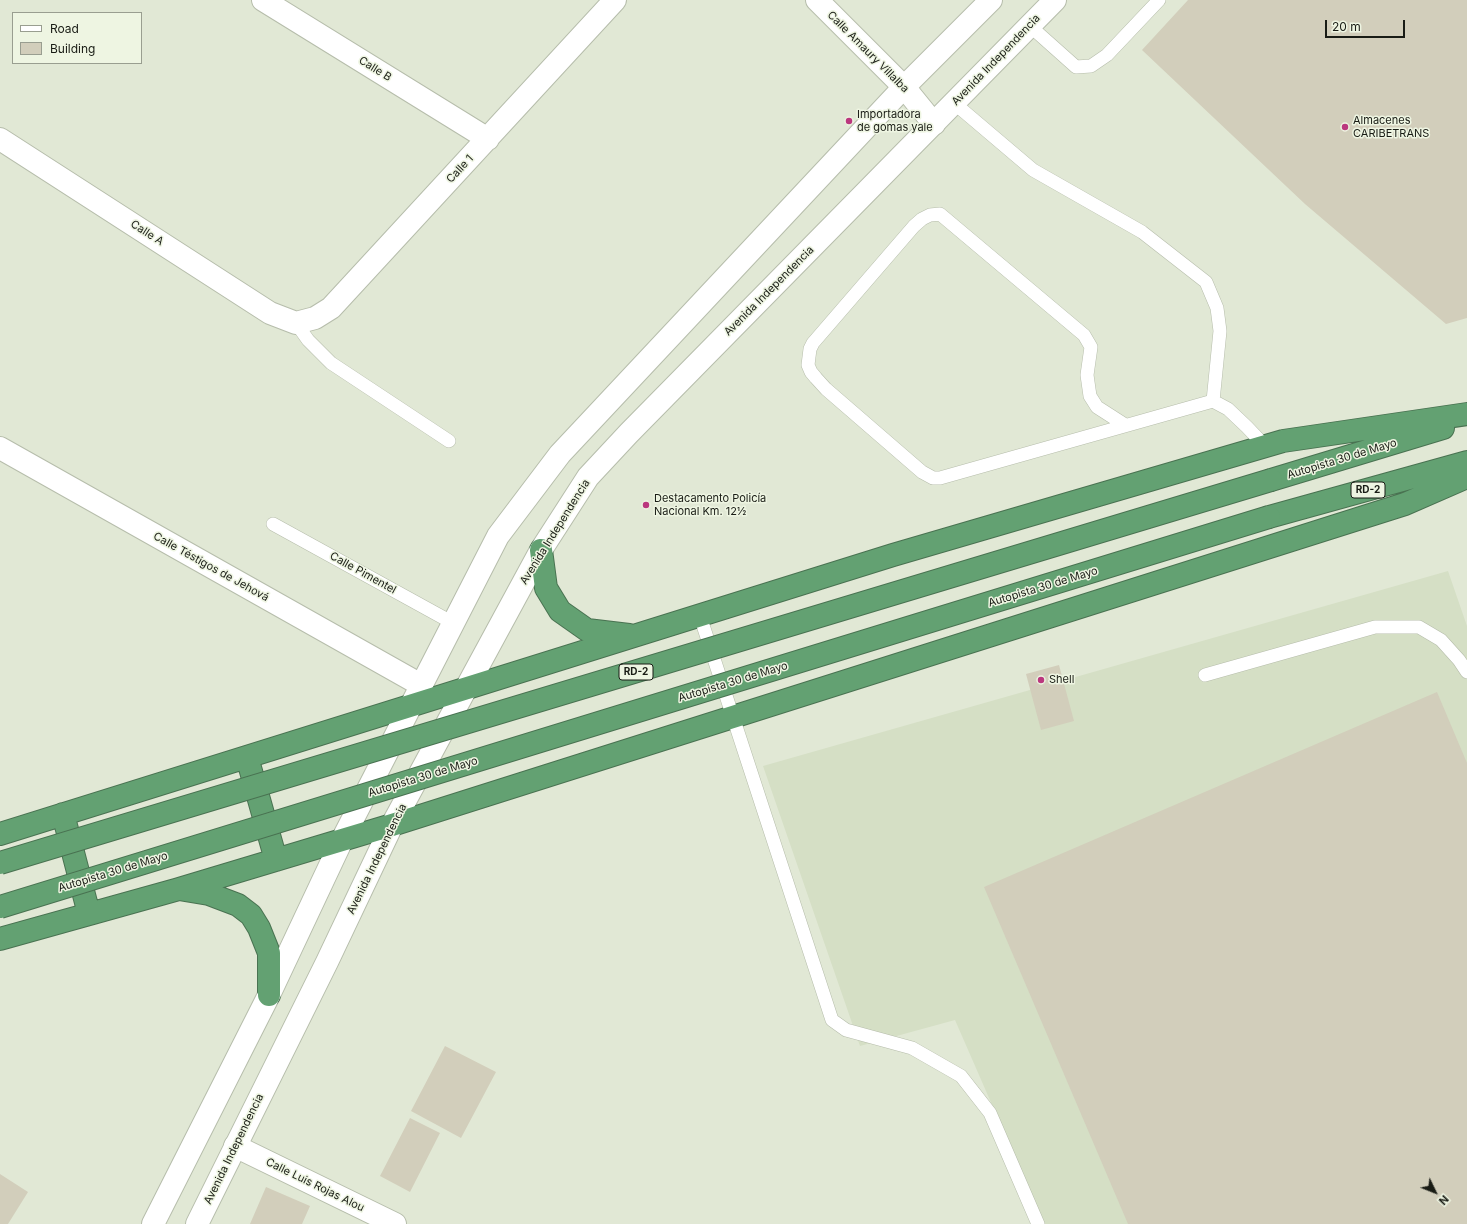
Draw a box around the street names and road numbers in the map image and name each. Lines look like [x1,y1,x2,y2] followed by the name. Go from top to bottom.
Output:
[824,8,912,96] street label: Calle Amaury Villalba
[949,12,1043,108] street label: Avenida Independencia
[356,54,394,84] street label: Calle B
[444,152,476,186] street label: Calle 1
[128,217,166,249] street label: Calle A
[721,243,817,339] street label: Avenida Independencia
[1286,436,1398,482] street label: Autopista 30 de Mayo
[517,477,593,587] street label: Avenida Independencia
[1351,482,1385,498] road number: RD-2
[151,530,271,604] street label: Calle Téstigos de Jehová
[328,549,398,597] street label: Calle Pimentel
[987,564,1099,610] street label: Autopista 30 de Mayo
[677,659,789,705] street label: Autopista 30 de Mayo
[619,664,653,680] road number: RD-2
[367,754,479,800] street label: Autopista 30 de Mayo
[344,802,410,916] street label: Avenida Independencia
[57,849,169,895] street label: Autopista 30 de Mayo
[201,1092,267,1206] street label: Avenida Independencia
[264,1155,366,1215] street label: Calle Luis Rojas Alou

